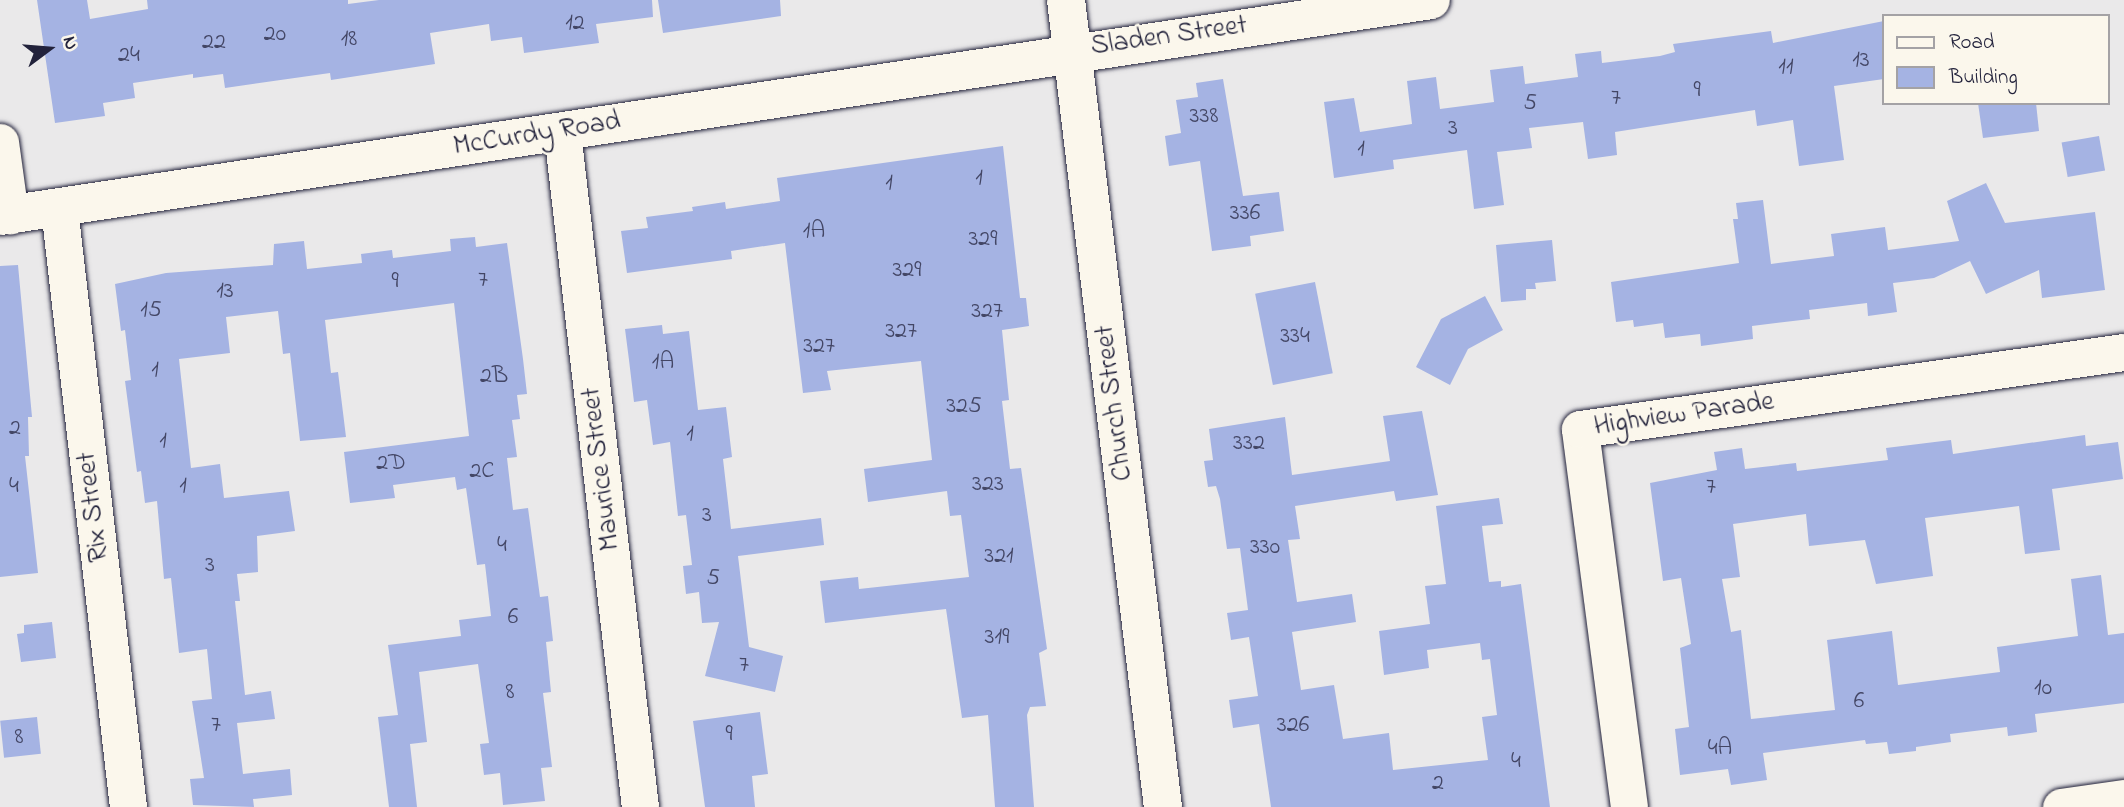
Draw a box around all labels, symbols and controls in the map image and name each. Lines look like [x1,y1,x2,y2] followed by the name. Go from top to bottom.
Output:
[1089,9,1249,65] street label: Sladen Street
[565,10,585,38] house number: 12
[14,14,84,84] north arrow
[1882,14,2110,105] legend
[264,21,286,49] house number: 20
[341,26,357,54] house number: 18
[1949,28,1995,58] text: Road
[202,29,226,57] house number: 22
[55,33,84,53] text: N
[118,42,140,70] house number: 24
[1852,47,1870,75] house number: 13
[1778,54,1794,82] house number: 11
[1949,63,2018,93] text: Building
[1693,77,1701,105] house number: 9
[1611,85,1621,113] house number: 7
[1523,90,1537,118] house number: 5
[1190,103,1218,131] house number: 338
[451,105,623,165] street label: McCurdy Road
[1448,115,1458,143] house number: 3
[1357,136,1365,164] house number: 1
[975,165,983,193] house number: 1
[885,170,893,198] house number: 1
[1230,200,1260,228] house number: 336
[803,218,825,246] house number: 1A
[968,226,998,254] house number: 329
[892,257,922,285] house number: 329
[478,267,488,295] house number: 7
[391,268,399,296] house number: 9
[216,278,234,306] house number: 13
[140,297,162,325] house number: 15
[971,298,1003,326] house number: 327
[885,318,917,346] house number: 327
[1089,323,1141,483] street label: Church Street
[1280,323,1310,351] house number: 334
[803,333,835,361] house number: 327
[652,349,674,377] house number: 1A
[151,357,159,385] house number: 1
[480,363,508,391] house number: 2B
[575,385,629,553] street label: Maurice Street
[1592,386,1776,444] street label: Highview Parade
[946,393,982,421] house number: 325
[9,415,21,443] house number: 2
[686,421,694,449] house number: 1
[159,428,167,456] house number: 1
[1233,430,1265,458] house number: 332
[71,450,117,564] street label: Rix Street
[376,450,406,478] house number: 2D
[469,458,495,486] house number: 2C
[972,471,1004,499] house number: 323
[9,473,19,501] house number: 4
[179,473,187,501] house number: 1
[1706,474,1716,502] house number: 7
[702,502,712,530] house number: 3
[497,532,507,560] house number: 4
[1250,534,1280,562] house number: 330
[984,543,1014,571] house number: 321
[205,552,215,580] house number: 3
[706,565,720,593] house number: 5
[508,604,518,632] house number: 6
[985,624,1009,652] house number: 319
[739,652,749,680] house number: 7
[2034,675,2052,703] house number: 10
[506,679,514,707] house number: 8
[1854,688,1864,716] house number: 6
[211,712,221,740] house number: 7
[1277,712,1309,740] house number: 326
[725,721,733,749] house number: 9
[15,724,23,752] house number: 8
[1708,735,1732,763] house number: 4A
[1511,748,1521,776] house number: 4
[1432,770,1444,798] house number: 2

